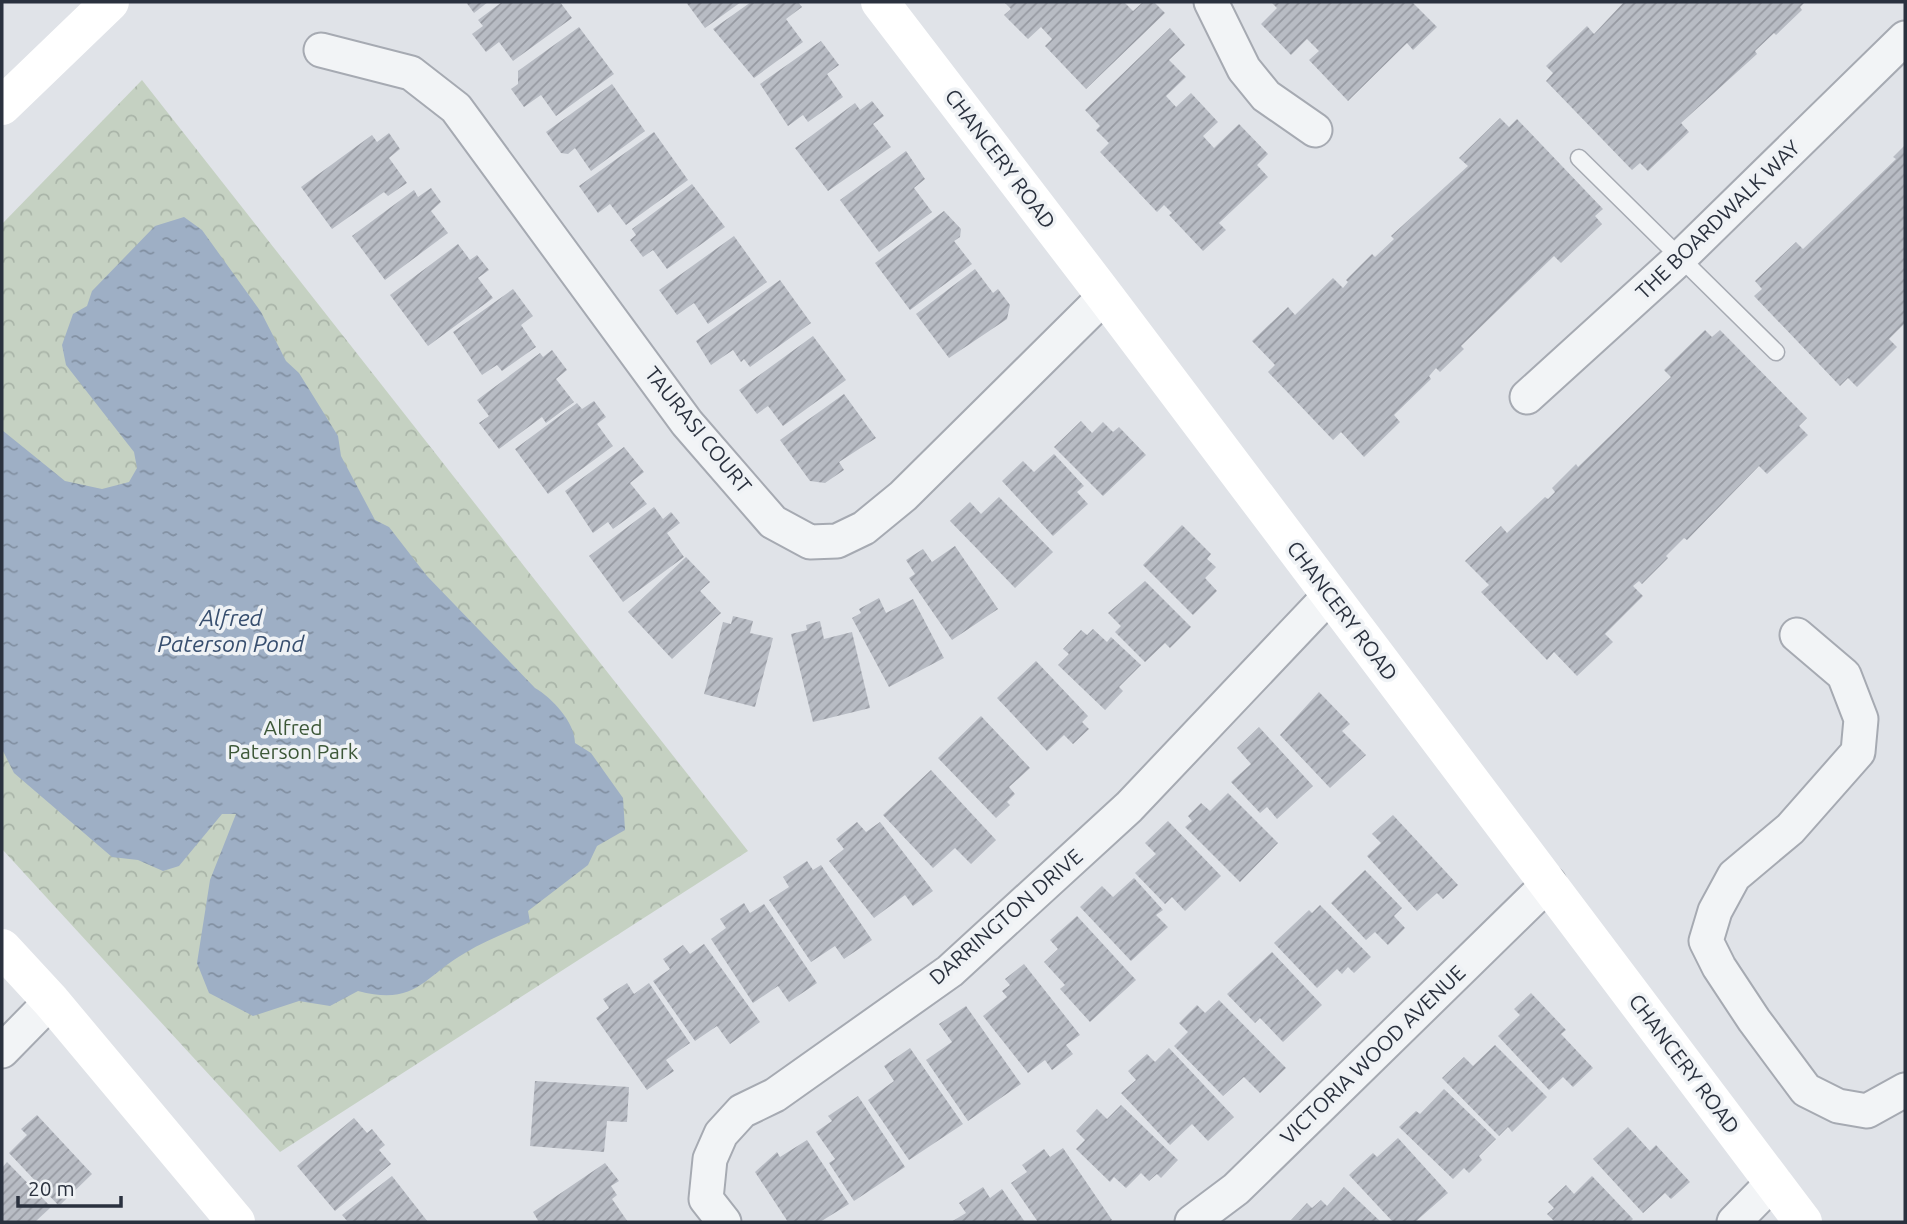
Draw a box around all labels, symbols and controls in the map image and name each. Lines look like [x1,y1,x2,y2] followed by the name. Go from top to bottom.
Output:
[941,84,1061,233] street label: CHANCERY ROAD
[1630,135,1804,304] street label: THE BOARDWALK WAY
[641,361,757,498] street label: TAURASI COURT
[1283,536,1403,685] street label: CHANCERY ROAD
[158,605,306,656] water label: Alfred Paterson Pond
[228,715,359,763] park label: Alfred Paterson Park
[924,843,1087,989] street label: DARRINGTON DRIVE
[1275,960,1469,1149] street label: VICTORIA WOOD AVENUE
[1625,989,1745,1138] street label: CHANCERY ROAD
[18,1164,121,1208] scale bar
[28,1176,75,1200] text: 20 m

